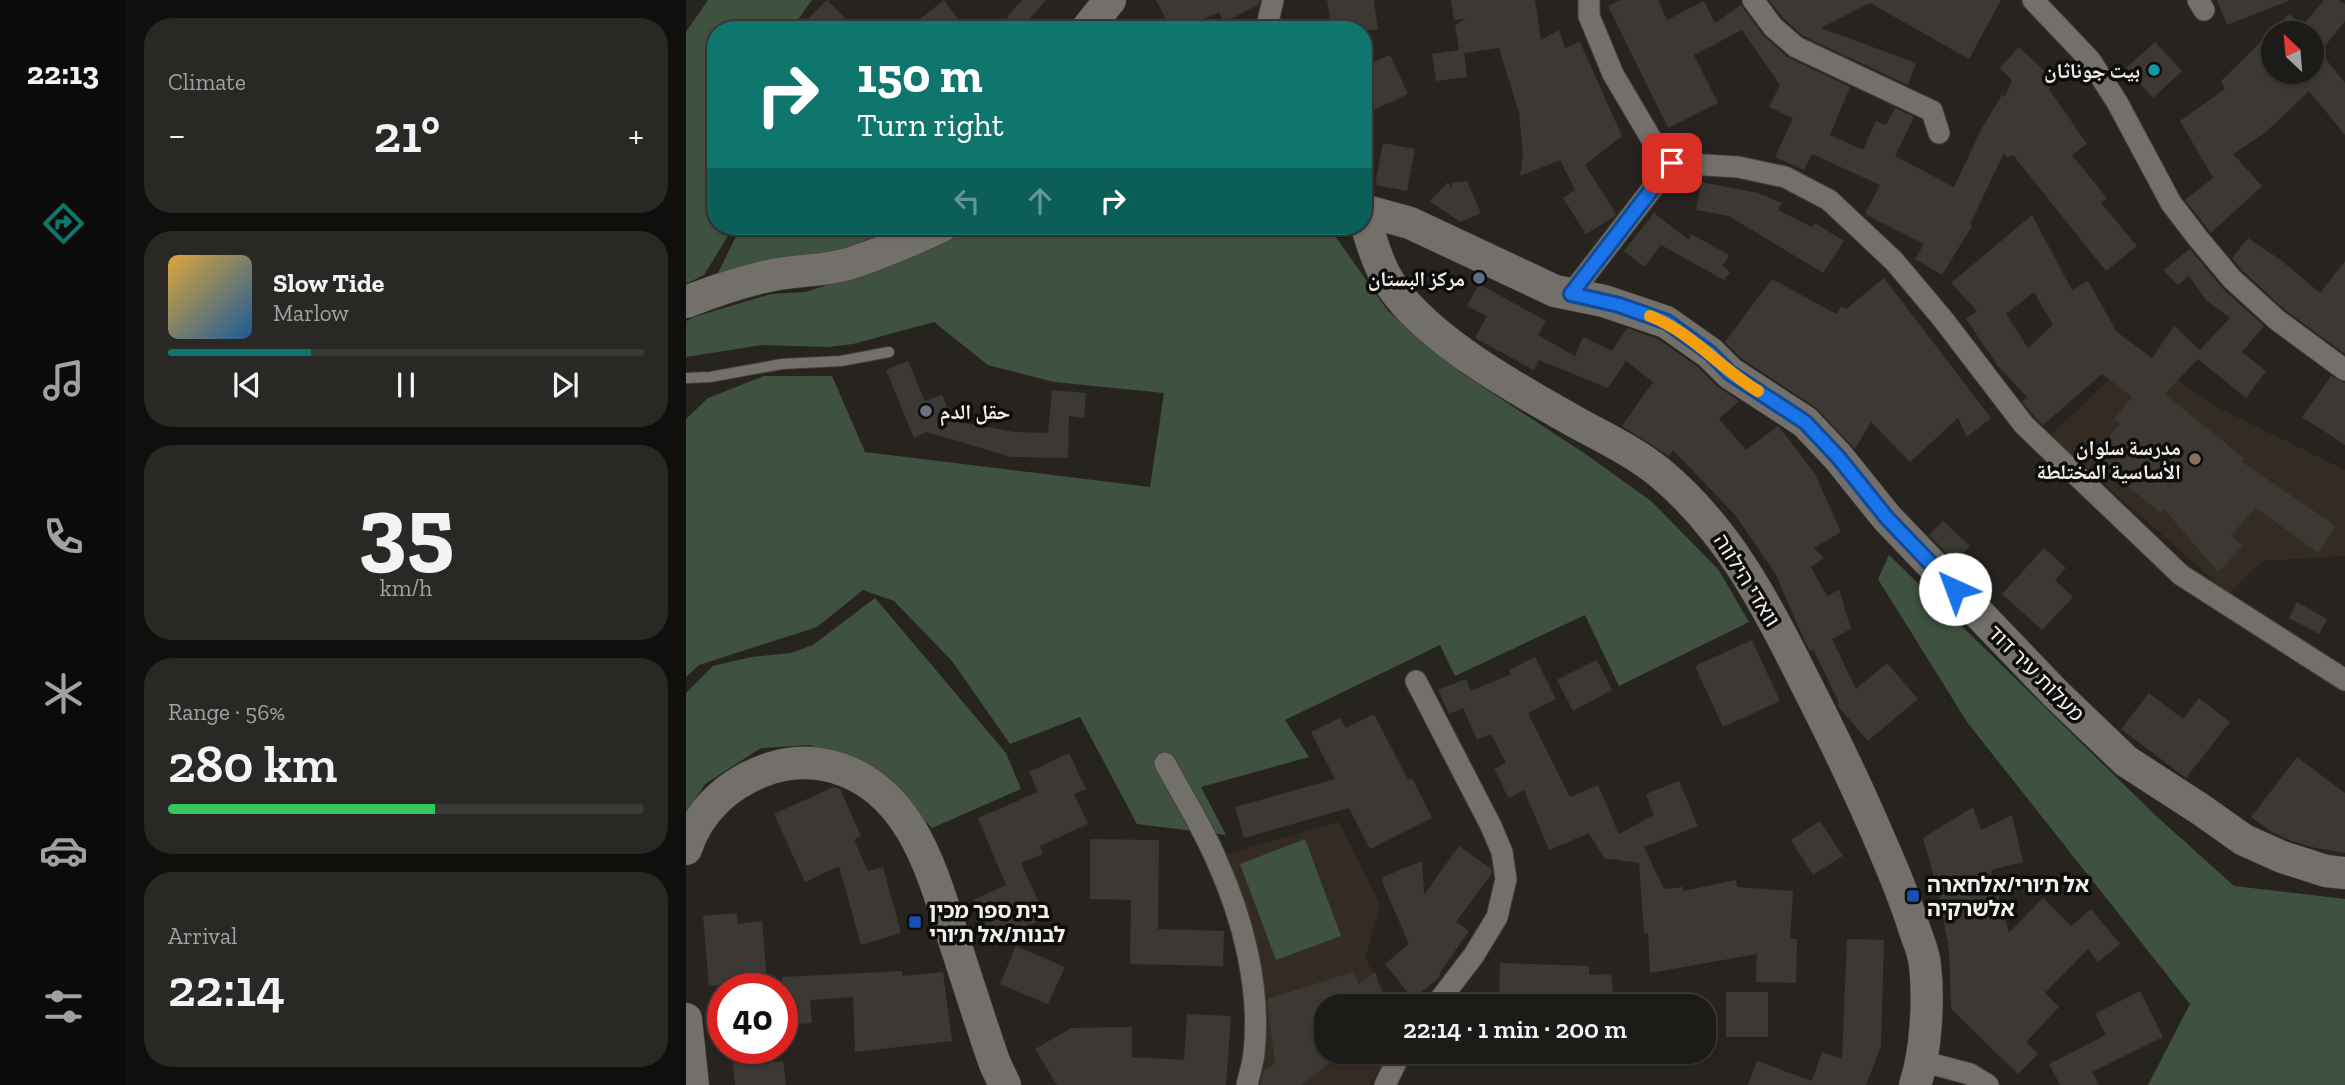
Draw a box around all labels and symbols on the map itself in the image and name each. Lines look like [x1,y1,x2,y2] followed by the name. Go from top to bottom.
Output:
[2261,21,2324,84] north arrow
[2044,58,2140,83] place label: بيت جوناثان
[2146,62,2162,78] marker: بيت جوناثان
[1642,133,1702,193] pin
[1368,266,1465,291] place label: مركز البستان
[1471,270,1487,286] marker: مركز البستان
[940,399,1010,426] place label: حقل الدم
[918,403,934,419] marker: حقل الدم
[2037,435,2181,484] place label: مدرسة سلوان الأساسية المختلطة
[2187,451,2203,467] marker: مدرسة سلوان الأساسية المختلطة
[1709,529,1785,631] street label: וואדי הילווה
[1918,552,1992,626] position arrow
[1983,620,2089,726] street label: מעלות עיר דוד
[1927,872,2089,921] place label: אל ת׳ורי/אלחארה אלשרקיה
[1905,888,1921,904] marker: אל ת׳ורי/אלחארה אלשרקיה
[929,898,1066,947] place label: בית ספר מכין לבנות/אל ת׳ורי
[907,914,923,930] marker: בית ספר מכין לבנות/אל ת׳ורי
[707,973,798,1064] speed limit sign: 40

